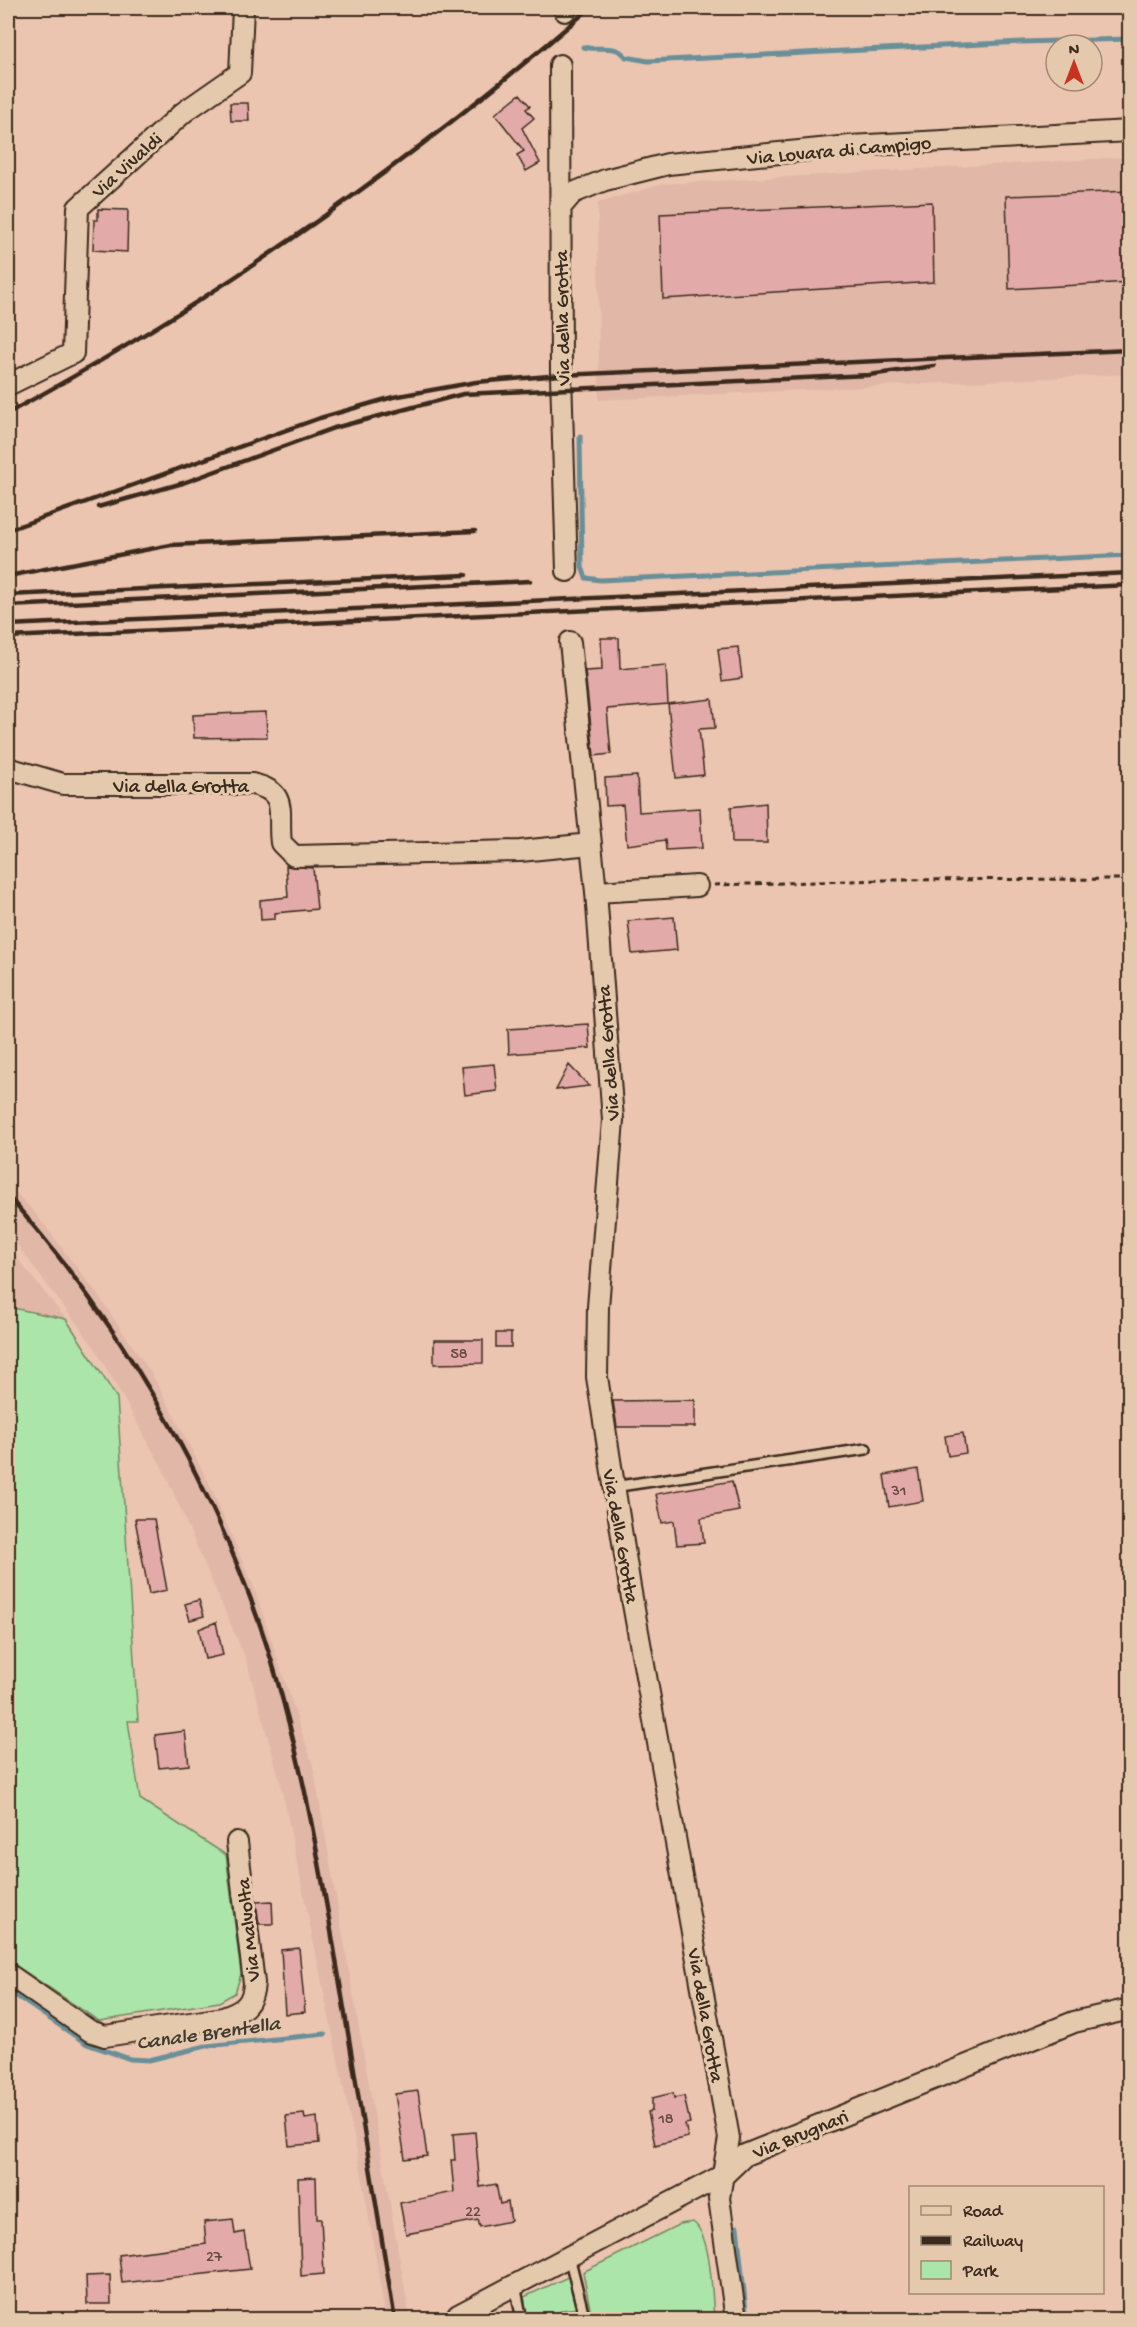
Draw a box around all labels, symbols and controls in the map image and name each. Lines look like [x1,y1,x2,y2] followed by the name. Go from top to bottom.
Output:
[1044,33,1104,93] north arrow
[1069,42,1080,61] text: N
[88,129,168,205] street label: Via Vivaldi
[745,133,932,172] street label: Via Lovara di Campigo
[552,249,577,387] street label: Via della Grotta
[112,777,250,800] street label: Via della Grotta
[594,983,627,1122] street label: Via della Grotta
[450,1346,468,1365] house number: 58
[595,1467,642,1606] street label: Via della Grotta
[891,1483,906,1502] house number: 31
[234,1876,267,1983] street label: Via Malvolta
[680,1946,727,2085] street label: Via della Grotta
[135,2013,283,2058] water label: Canale Brentella
[749,2107,853,2166] street label: Via Brugnari
[657,2111,674,2130] house number: 18
[909,2186,1104,2294] legend
[963,2202,1004,2223] text: Road
[465,2204,481,2223] house number: 22
[963,2232,1023,2253] text: Railway
[206,2249,223,2268] house number: 27
[962,2262,999,2283] text: Park

